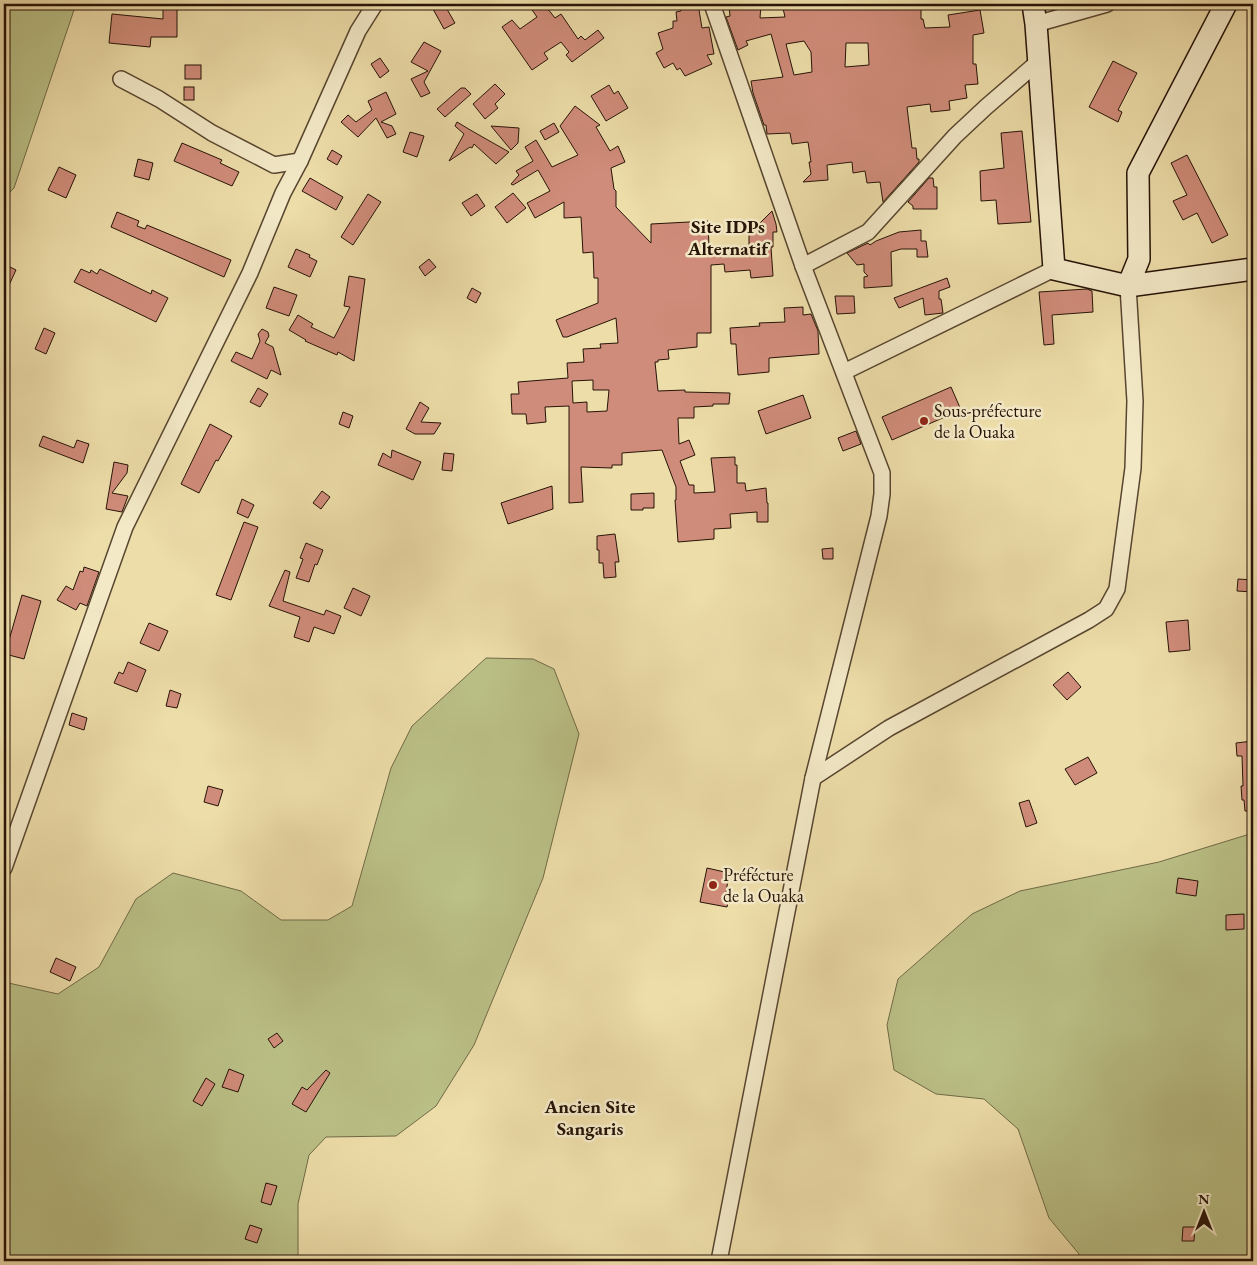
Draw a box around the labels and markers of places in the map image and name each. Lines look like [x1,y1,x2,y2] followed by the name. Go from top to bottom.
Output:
[934,399,1042,443] place label: Sous-préfecture de la Ouaka
[918,415,930,427] marker: Sous-préfecture de la Ouaka
[723,863,805,907] place label: Préfécture de la Ouaka
[707,879,719,891] marker: Préfécture de la Ouaka

